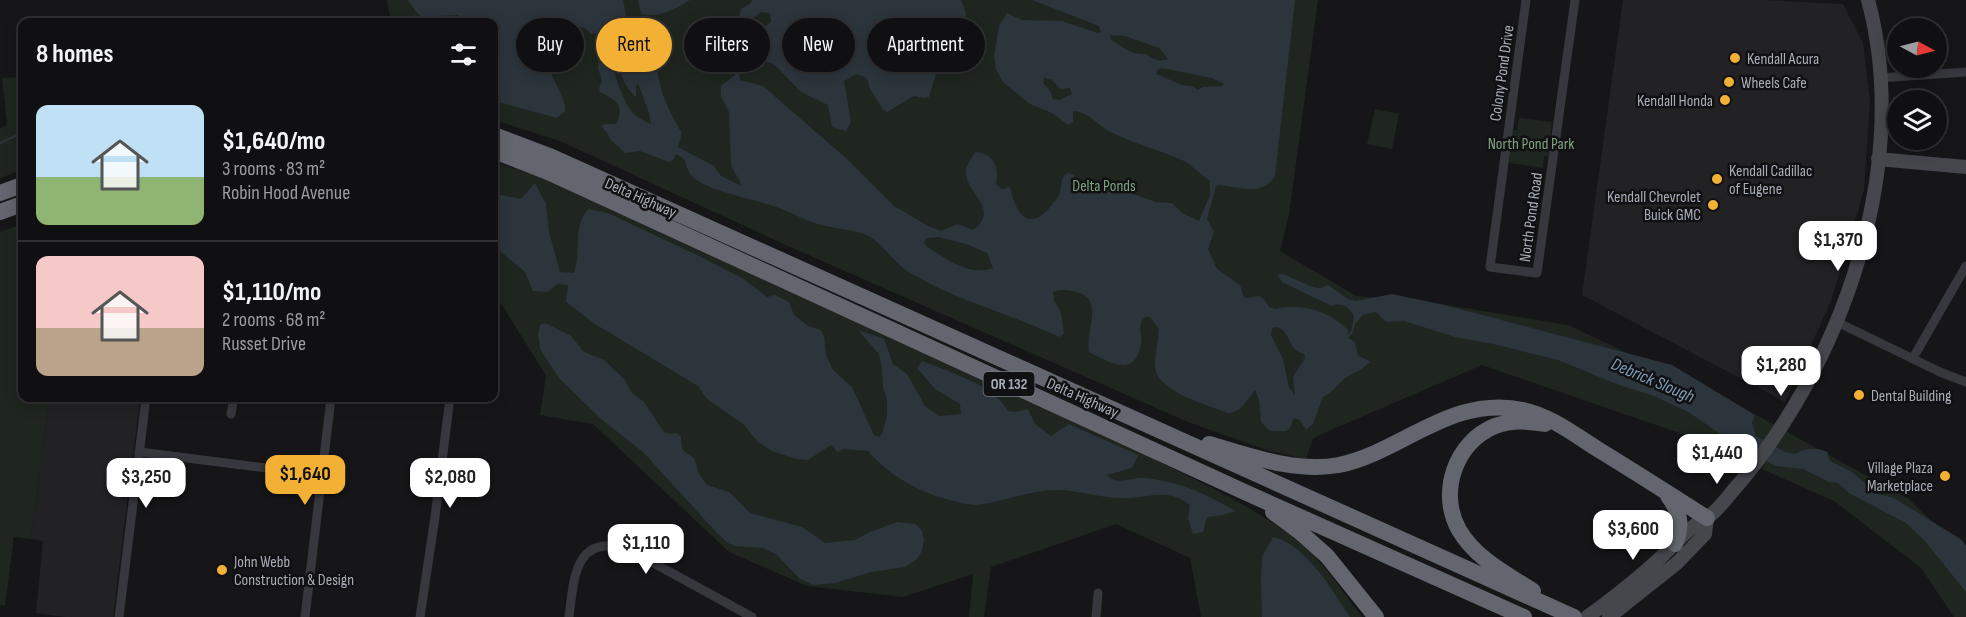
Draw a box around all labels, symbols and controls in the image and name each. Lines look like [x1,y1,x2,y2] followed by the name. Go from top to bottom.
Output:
[516,18,584,72] chip: Buy
[596,18,672,72] chip: Rent
[684,18,770,72] chip: Filters
[782,18,855,72] chip: New
[867,18,985,72] chip: Apartment
[1887,18,1947,78] north arrow
[1887,18,1947,150] map controls
[1486,24,1519,122] street label: Colony Pond Drive
[447,38,480,71] icon: filters
[36,39,114,70] text: 8 homes
[1747,50,1819,69] place label: Kendall Acura
[1728,51,1742,65] marker: Kendall Acura
[1741,74,1807,93] place label: Wheels Cafe
[1722,75,1736,89] marker: Wheels Cafe
[1887,90,1947,150] button: layers
[1637,92,1713,111] place label: Kendall Honda
[1718,93,1732,107] marker: Kendall Honda
[222,126,325,157] text: $1,640/mo
[84,129,156,201] icon: home
[1488,135,1574,154] park label: North Pond Park
[222,157,325,181] text: 3 rooms · 83 m²
[1729,162,1812,199] place label: Kendall Cadillac of Eugene
[1516,171,1547,263] street label: North Pond Road
[1710,172,1724,186] marker: Kendall Cadillac of Eugene
[602,174,679,223] street label: Delta Highway
[1072,177,1136,196] park label: Delta Ponds
[222,181,350,205] text: Robin Hood Avenue
[1607,188,1701,225] place label: Kendall Chevrolet Buick GMC
[1706,198,1720,212] marker: Kendall Chevrolet Buick GMC
[1789,221,1887,272] pin: $1,370
[1813,228,1863,252] text: $1,370
[222,277,321,308] text: $1,110/mo
[84,280,156,352] icon: home
[222,308,326,332] text: 2 rooms · 68 m²
[222,332,306,356] text: Russet Drive
[1732,346,1830,397] pin: $1,280
[1756,353,1806,377] text: $1,280
[1608,354,1698,408] water label: Debrick Slough
[984,372,1034,396] road number: OR 132
[1044,374,1121,423] street label: Delta Highway
[1871,387,1951,406] place label: Dental Building
[1852,388,1866,402] marker: Dental Building
[1668,434,1766,485] pin: $1,440
[1691,441,1743,465] text: $1,440
[256,455,354,506] pin: $1,640
[97,458,195,509] pin: $3,250
[401,458,499,509] pin: $2,080
[1867,459,1933,496] place label: Village Plaza Marketplace
[279,462,331,486] text: $1,640
[121,465,171,489] text: $3,250
[424,465,476,489] text: $2,080
[1938,469,1952,483] marker: Village Plaza Marketplace
[1584,510,1682,561] pin: $3,600
[1607,517,1659,541] text: $3,600
[597,524,695,575] pin: $1,110
[622,531,670,555] text: $1,110
[233,553,354,590] place label: John Webb Construction & Design
[215,563,229,577] marker: John Webb Construction & Design

